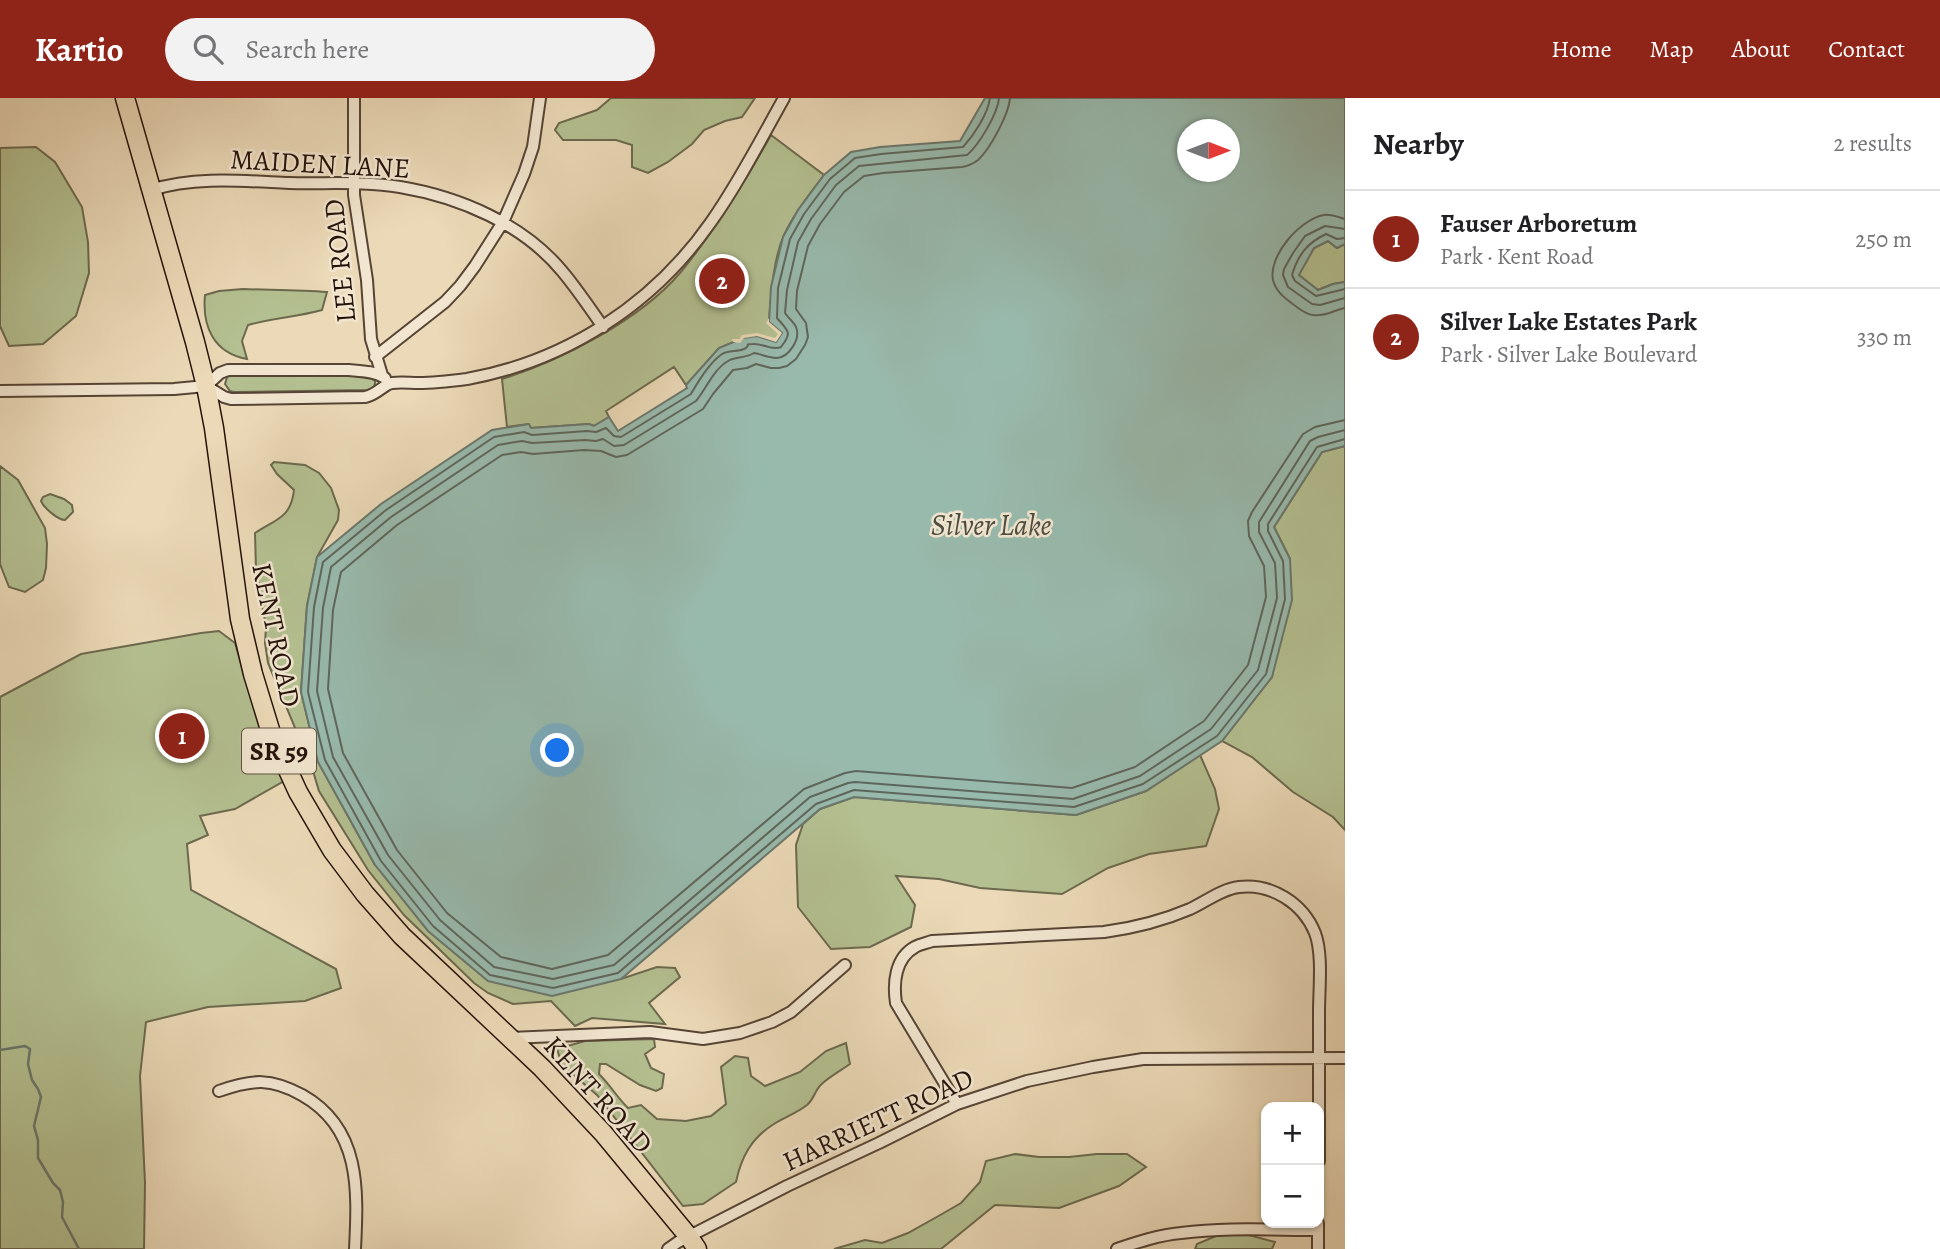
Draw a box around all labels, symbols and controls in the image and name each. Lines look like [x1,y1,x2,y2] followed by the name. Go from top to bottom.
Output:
[165,18,655,81] search box
[35,27,123,72] text: Kartio
[189,30,227,68] icon: search
[245,32,369,67] text: Search here
[1551,33,1612,65] text: Home
[1650,33,1694,65] text: Map
[1732,33,1790,65] text: About
[1828,33,1905,65] text: Contact
[1177,119,1240,182] north arrow
[1373,124,1464,164] text: Nearby
[1834,128,1912,159] text: 2 results
[229,140,411,188] street label: MAIDEN LANE
[315,197,365,325] street label: LEE ROAD
[1440,206,1637,241] text: Fauser Arboretum
[1392,224,1400,255] text: 1
[1855,224,1912,255] text: 250 m
[1440,241,1594,272] text: Park · Kent Road
[699,255,745,307] pin: 2
[1440,304,1697,339] text: Silver Lake Estates Park
[1390,322,1402,353] text: 2
[1857,322,1912,353] text: 330 m
[1440,339,1697,370] text: Park · Silver Lake Boulevard
[931,505,1052,545] water label: Silver Lake
[242,559,310,711] street label: KENT ROAD
[159,710,205,762] pin: 1
[242,729,316,774] road number: SR 59
[540,733,574,767] your location
[535,1028,661,1162] street label: KENT ROAD
[776,1059,980,1181] street label: HARRIETT ROAD
[1261,1102,1324,1228] map controls
[1261,1102,1324,1165] button: +
[1261,1165,1324,1228] button: −

